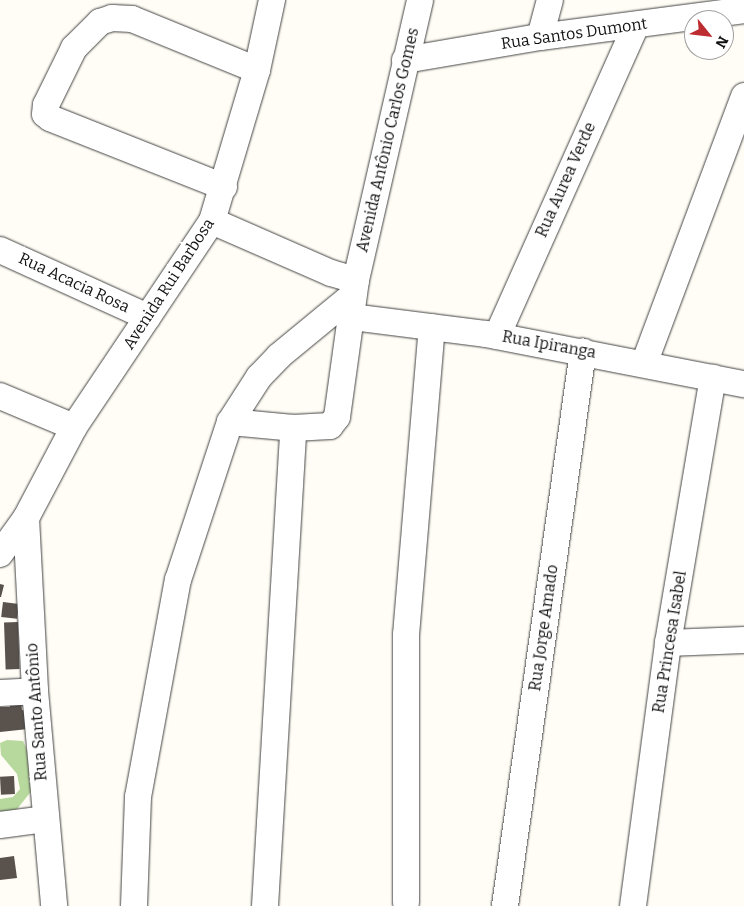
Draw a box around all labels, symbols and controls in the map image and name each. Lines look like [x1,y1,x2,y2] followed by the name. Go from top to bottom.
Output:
[684,10,734,60] north arrow
[500,14,648,54] street label: Rua Santos Dumont
[353,26,423,254] street label: Avenida Antônio Carlos Gomes
[712,33,732,51] text: N
[532,119,600,241] street label: Rua Aurea Verde
[120,215,218,353] street label: Avenida Rui Barbosa
[16,249,132,317] street label: Rua Acacia Rosa
[501,327,597,363] street label: Rua Ipiranga
[526,563,562,693] street label: Rua Jorge Amado
[649,569,691,715] street label: Rua Princesa Isabel
[23,642,51,782] street label: Rua Santo Antônio

